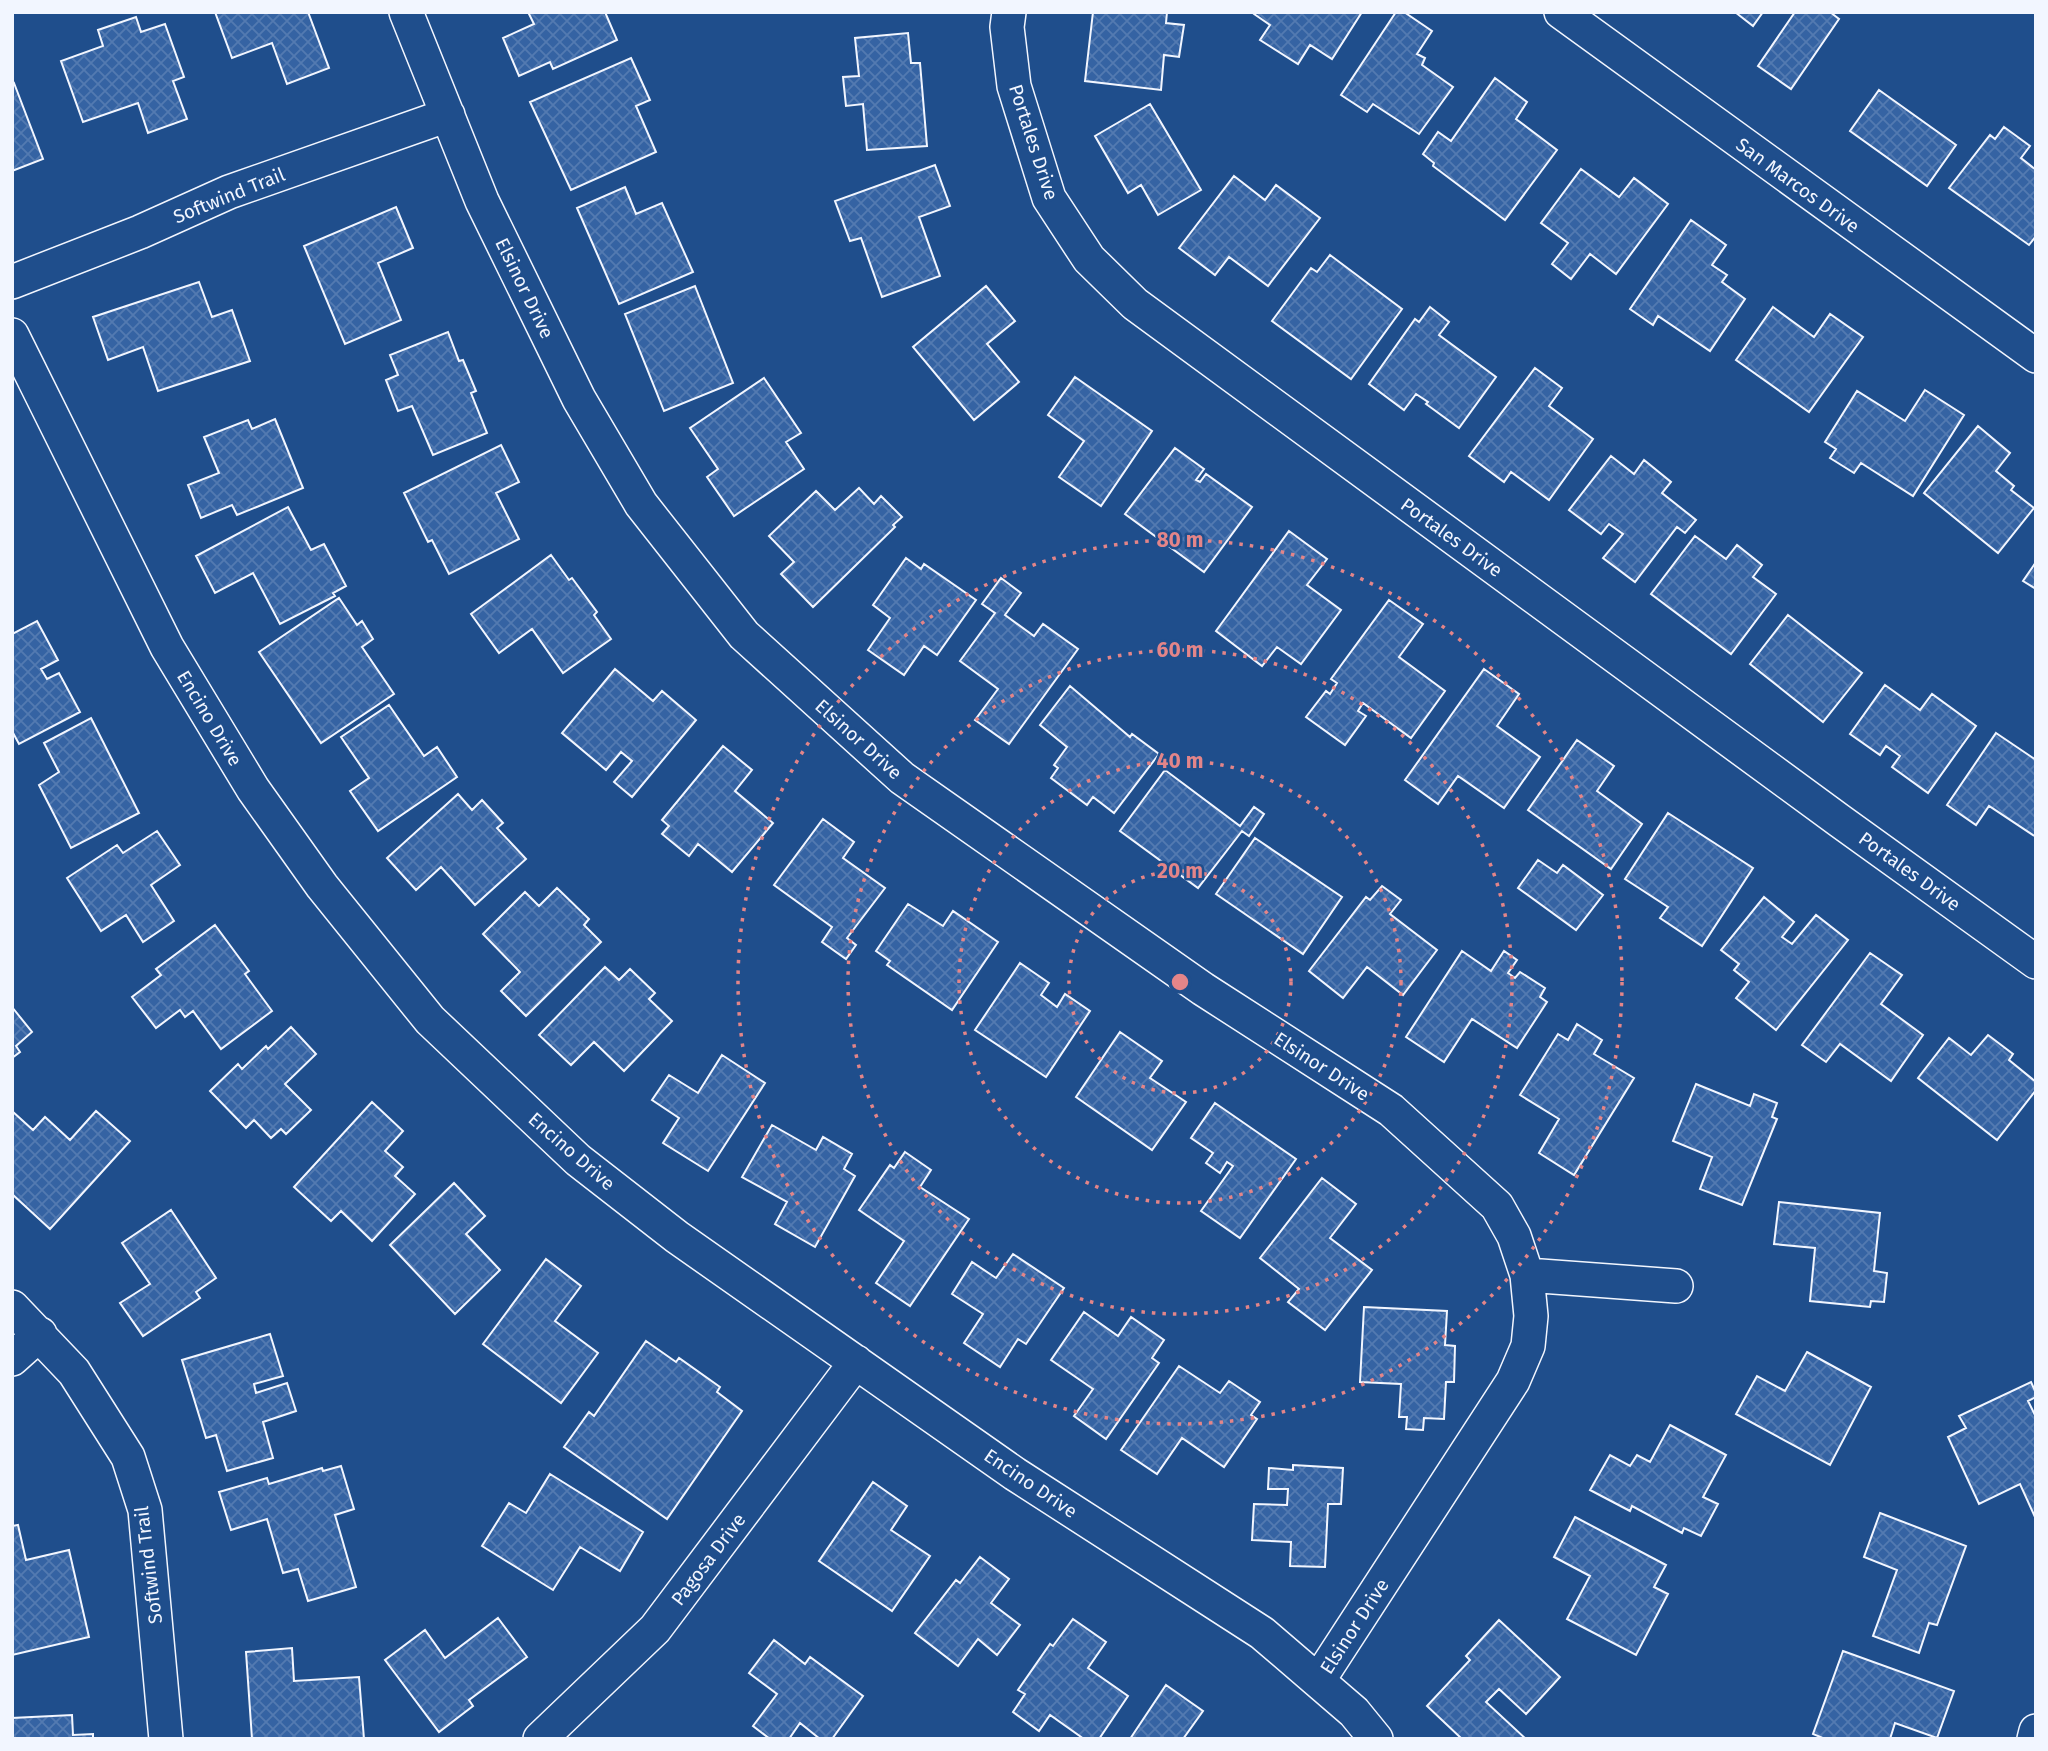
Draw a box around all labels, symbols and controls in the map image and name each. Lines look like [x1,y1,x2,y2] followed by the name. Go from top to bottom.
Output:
[1004,82,1063,203] street label: Portales Drive
[1731,133,1864,238] street label: San Marcos Drive
[170,162,289,228] street label: Softwind Trail
[490,234,559,342] street label: Elsinor Drive
[1396,493,1507,582] street label: Portales Drive
[1156,527,1204,553] text: 80 m
[1157,637,1203,663] text: 60 m
[172,666,247,770] street label: Encino Drive
[810,694,907,784] street label: Elsinor Drive
[1157,748,1203,774] text: 40 m
[1854,827,1965,916] street label: Portales Drive
[1157,858,1203,884] text: 20 m
[1168,970,1192,994] centre of rings
[1270,1027,1374,1106] street label: Elsinor Drive
[524,1107,620,1195] street label: Encino Drive
[980,1444,1082,1523] street label: Encino Drive
[130,1504,167,1625] street label: Softwind Trail
[666,1509,751,1610] street label: Pagosa Drive
[1315,1574,1394,1678] street label: Elsinor Drive

